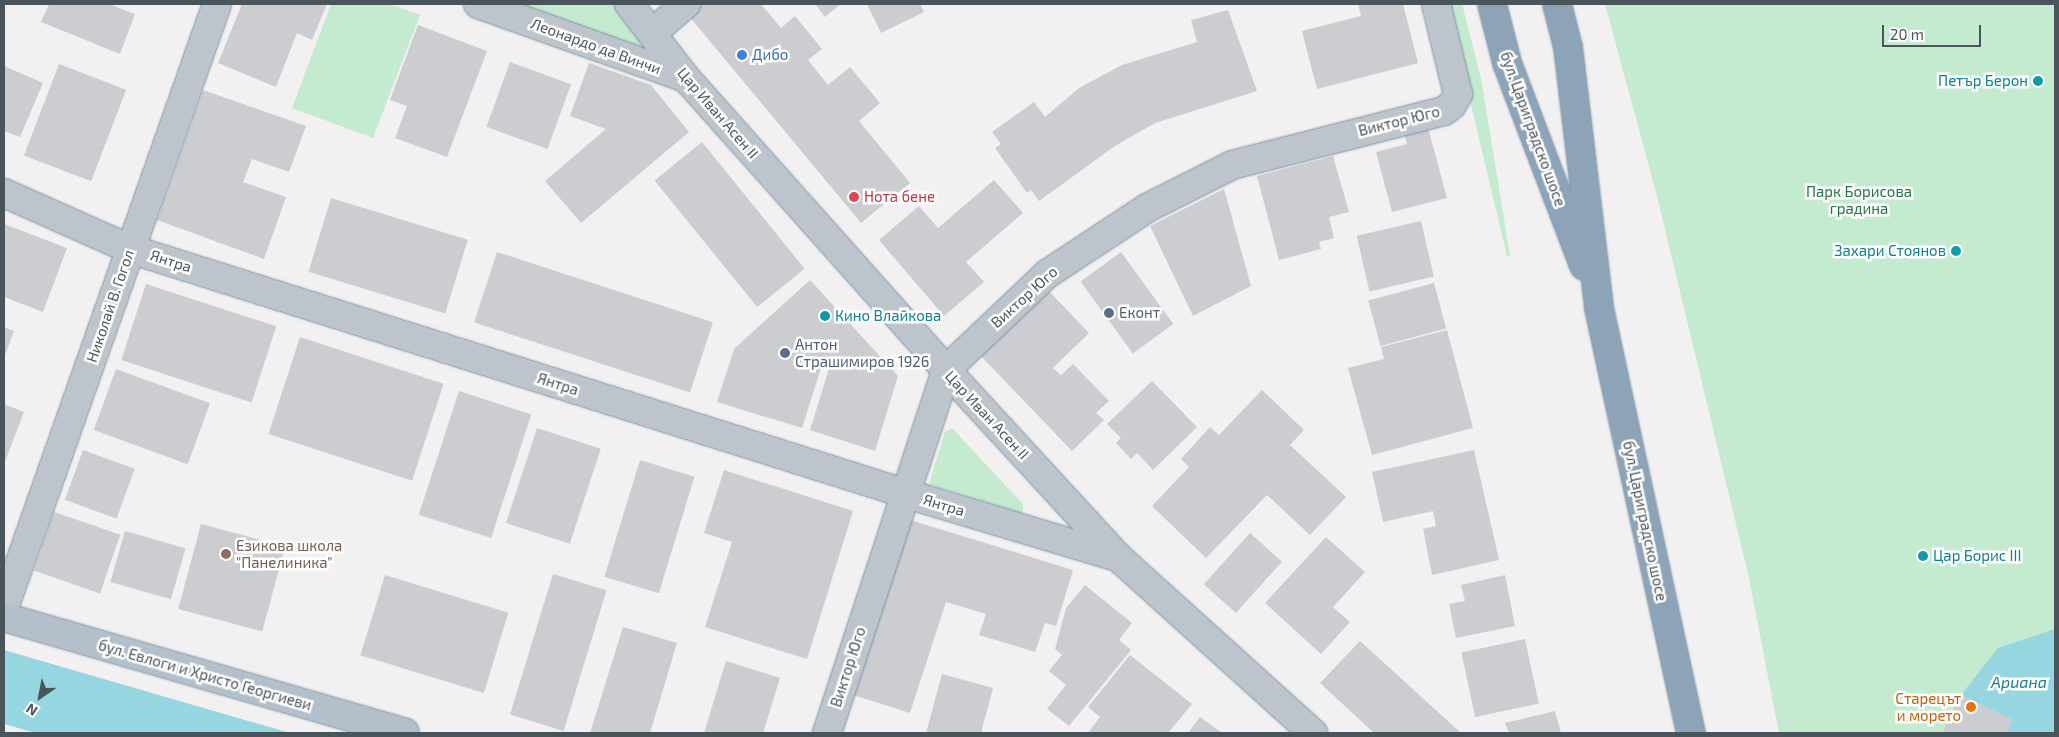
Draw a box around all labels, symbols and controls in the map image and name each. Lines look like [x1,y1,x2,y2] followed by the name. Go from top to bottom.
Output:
[529,14,663,78] street label: Леонардо да Винчи
[1884,15,1983,47] scale bar
[1890,25,1924,43] text: 20 m
[752,46,788,64] place label: Дибо
[736,49,748,61] marker: Дибо
[1497,49,1569,209] street label: бул. Цариградско шосе
[674,64,762,162] street label: Цар Иван Асен II
[1938,72,2028,90] place label: Петър Берон
[2032,75,2044,87] marker: Петър Берон
[1356,102,1442,140] street label: Виктор Юго
[1806,182,1912,217] park label: Парк Борисова градина
[864,188,935,206] place label: Нота бене
[848,191,860,203] marker: Нота бене
[1834,242,1946,260] place label: Захари Стоянов
[1950,245,1962,257] marker: Захари Стоянов
[148,246,194,276] street label: Янтра
[82,247,138,365] street label: Николай В. Гогол
[987,262,1061,332] street label: Виктор Юго
[1119,304,1160,322] place label: Еконт
[835,307,941,325] place label: Кино Влайкова
[1103,307,1115,319] marker: Еконт
[819,310,831,322] marker: Кино Влайкова
[795,335,929,370] place label: Антон Страшимиров 1926
[779,347,791,359] marker: Антон Страшимиров 1926
[941,367,1033,463] street label: Цар Иван Асен II
[535,369,581,399] street label: Янтра
[1619,439,1671,603] street label: бул. Цариградско шосе
[921,490,967,520] street label: Янтра
[236,536,342,571] place label: Езикова школа "Панелиника"
[1933,547,2021,565] place label: Цар Борис III
[220,548,232,560] marker: Езикова школа "Панелиника"
[1917,550,1929,562] marker: Цар Борис III
[827,625,869,709] street label: Виктор Юго
[96,636,314,714] street label: бул. Евлоги и Христо Георгиеви
[15,672,65,722] north arrow
[1991,672,2047,692] water label: Ариана
[1895,689,1961,724] place label: Старецът и морето
[23,700,40,720] text: N
[1965,701,1977,713] marker: Старецът и морето

